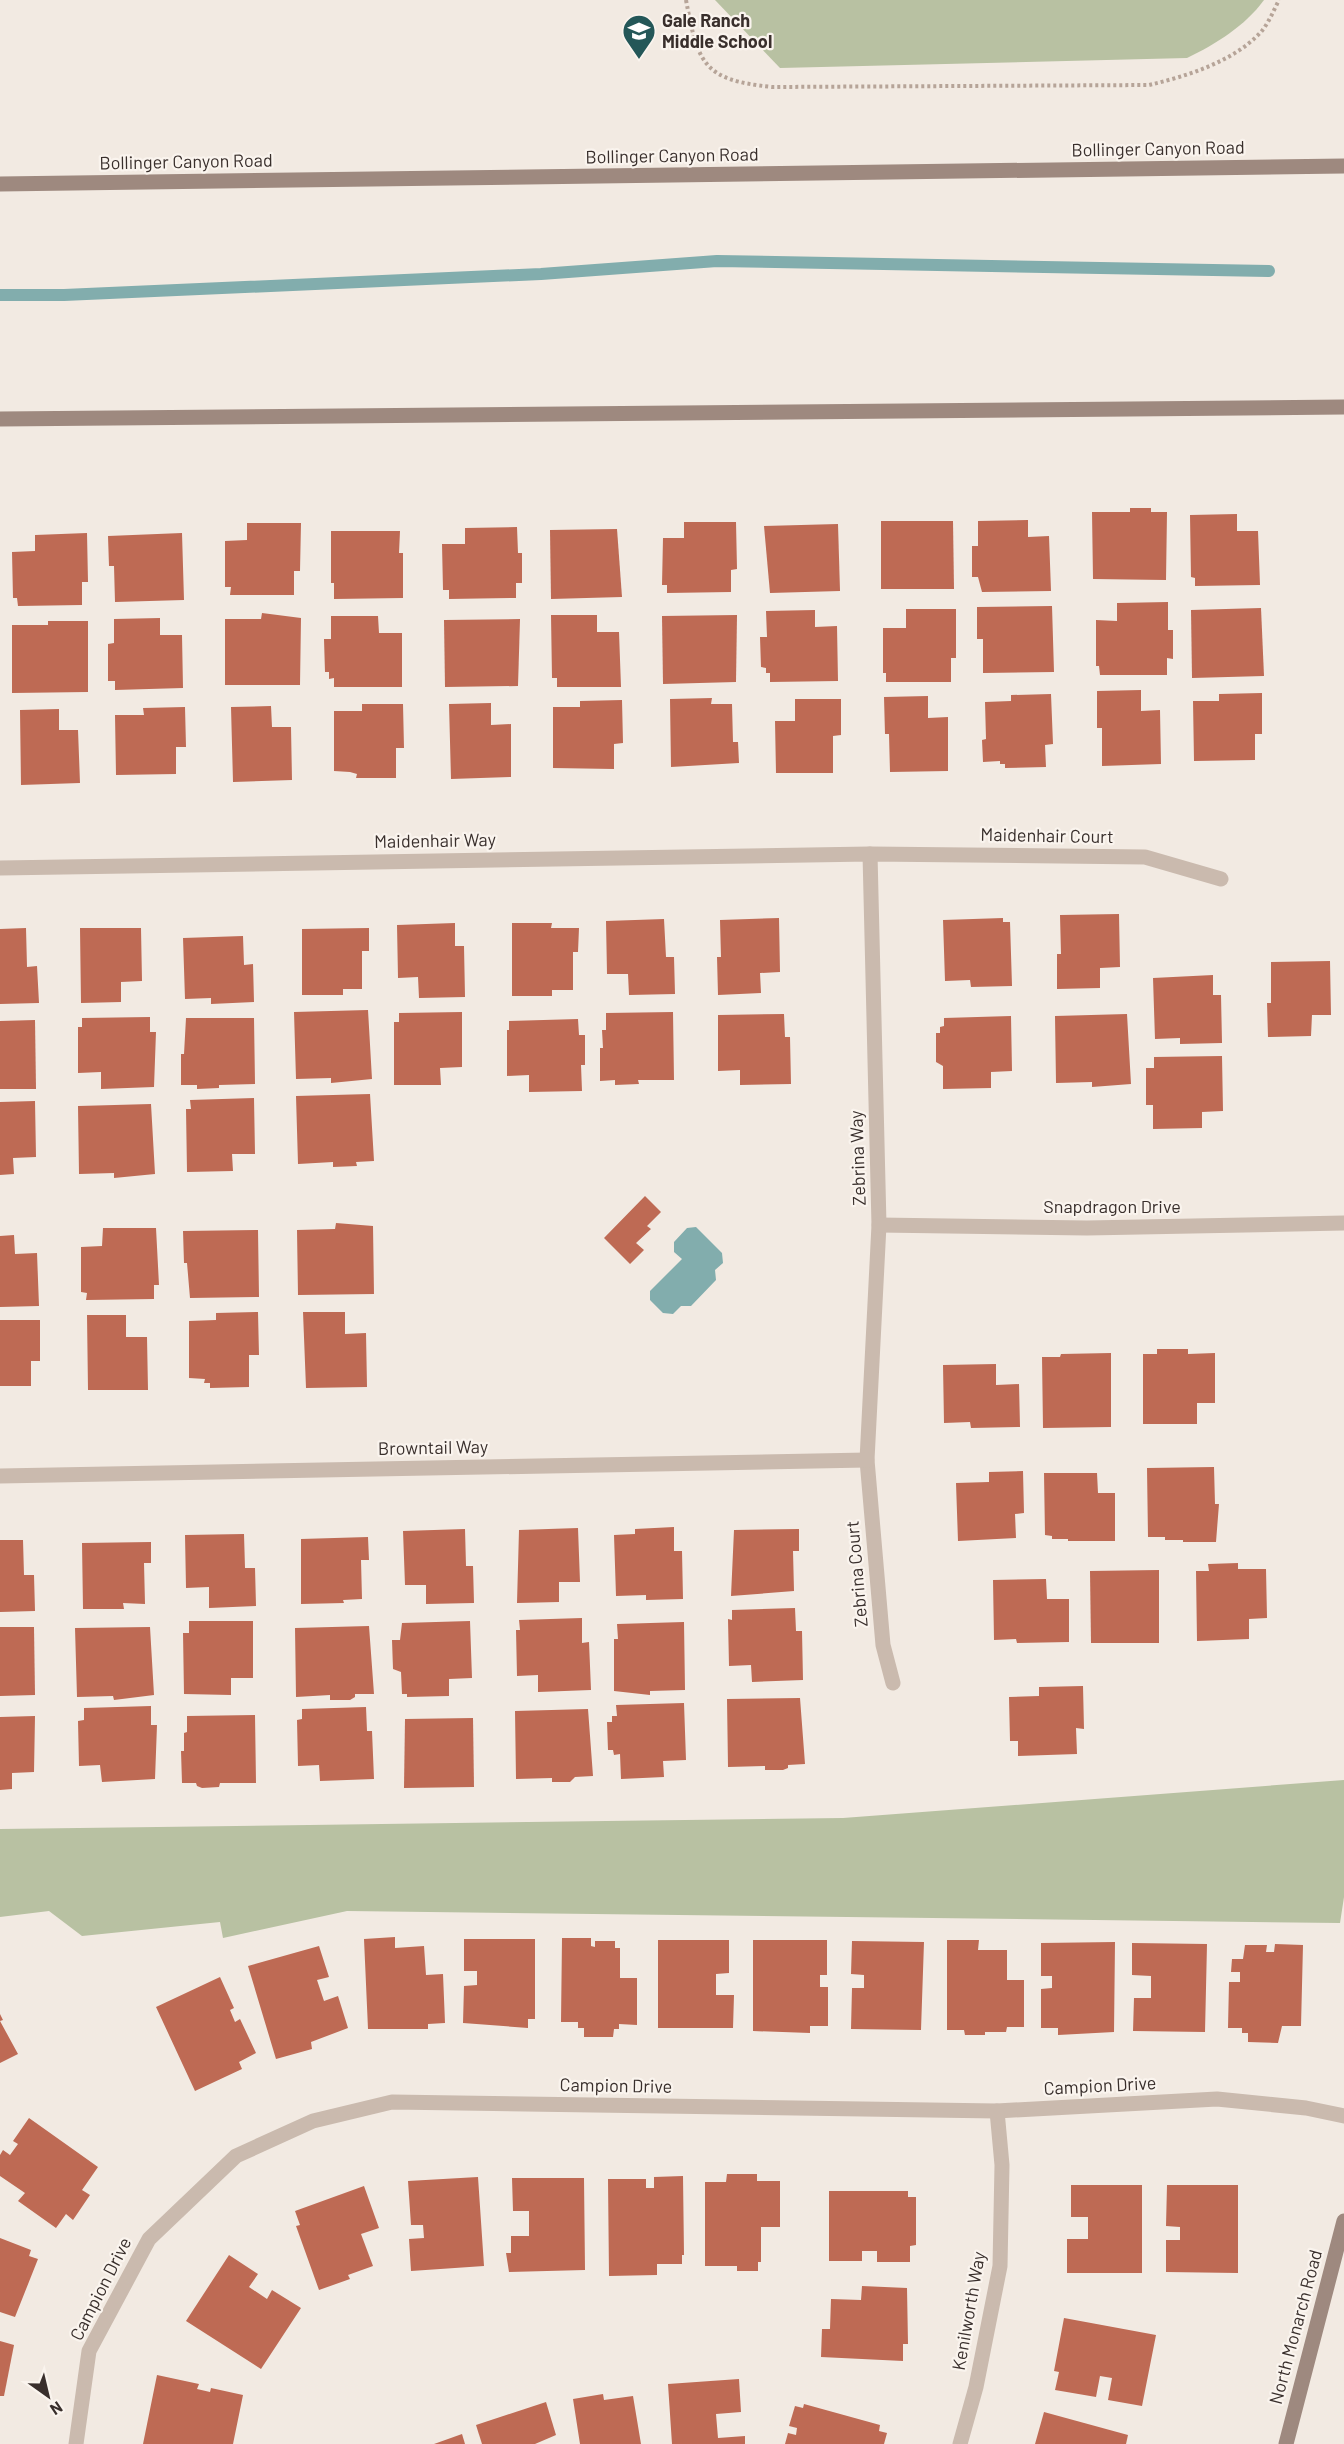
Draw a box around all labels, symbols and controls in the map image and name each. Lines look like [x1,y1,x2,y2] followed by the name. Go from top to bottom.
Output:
[662,9,772,52] place label: Gale Ranch Middle School
[621,13,657,60] school or university icon: Gale Ranch Middle School
[1071,135,1245,161] street label: Bollinger Canyon Road
[585,142,759,168] street label: Bollinger Canyon Road
[99,148,273,174] street label: Bollinger Canyon Road
[980,823,1114,847] street label: Maidenhair Court
[374,828,496,852] street label: Maidenhair Way
[844,1110,870,1206] street label: Zebrina Way
[1043,1195,1181,1217] street label: Snapdragon Drive
[378,1435,488,1459] street label: Browntail Way
[840,1520,872,1628] street label: Zebrina Court
[1043,2071,1157,2099] street label: Campion Drive
[560,2073,673,2097] street label: Campion Drive
[65,2233,135,2344] street label: Campion Drive
[1264,2247,1326,2406] street label: North Monarch Road
[947,2250,989,2372] street label: Kenilworth Way
[18,2366,78,2426] north arrow
[47,2398,66,2420] text: N

